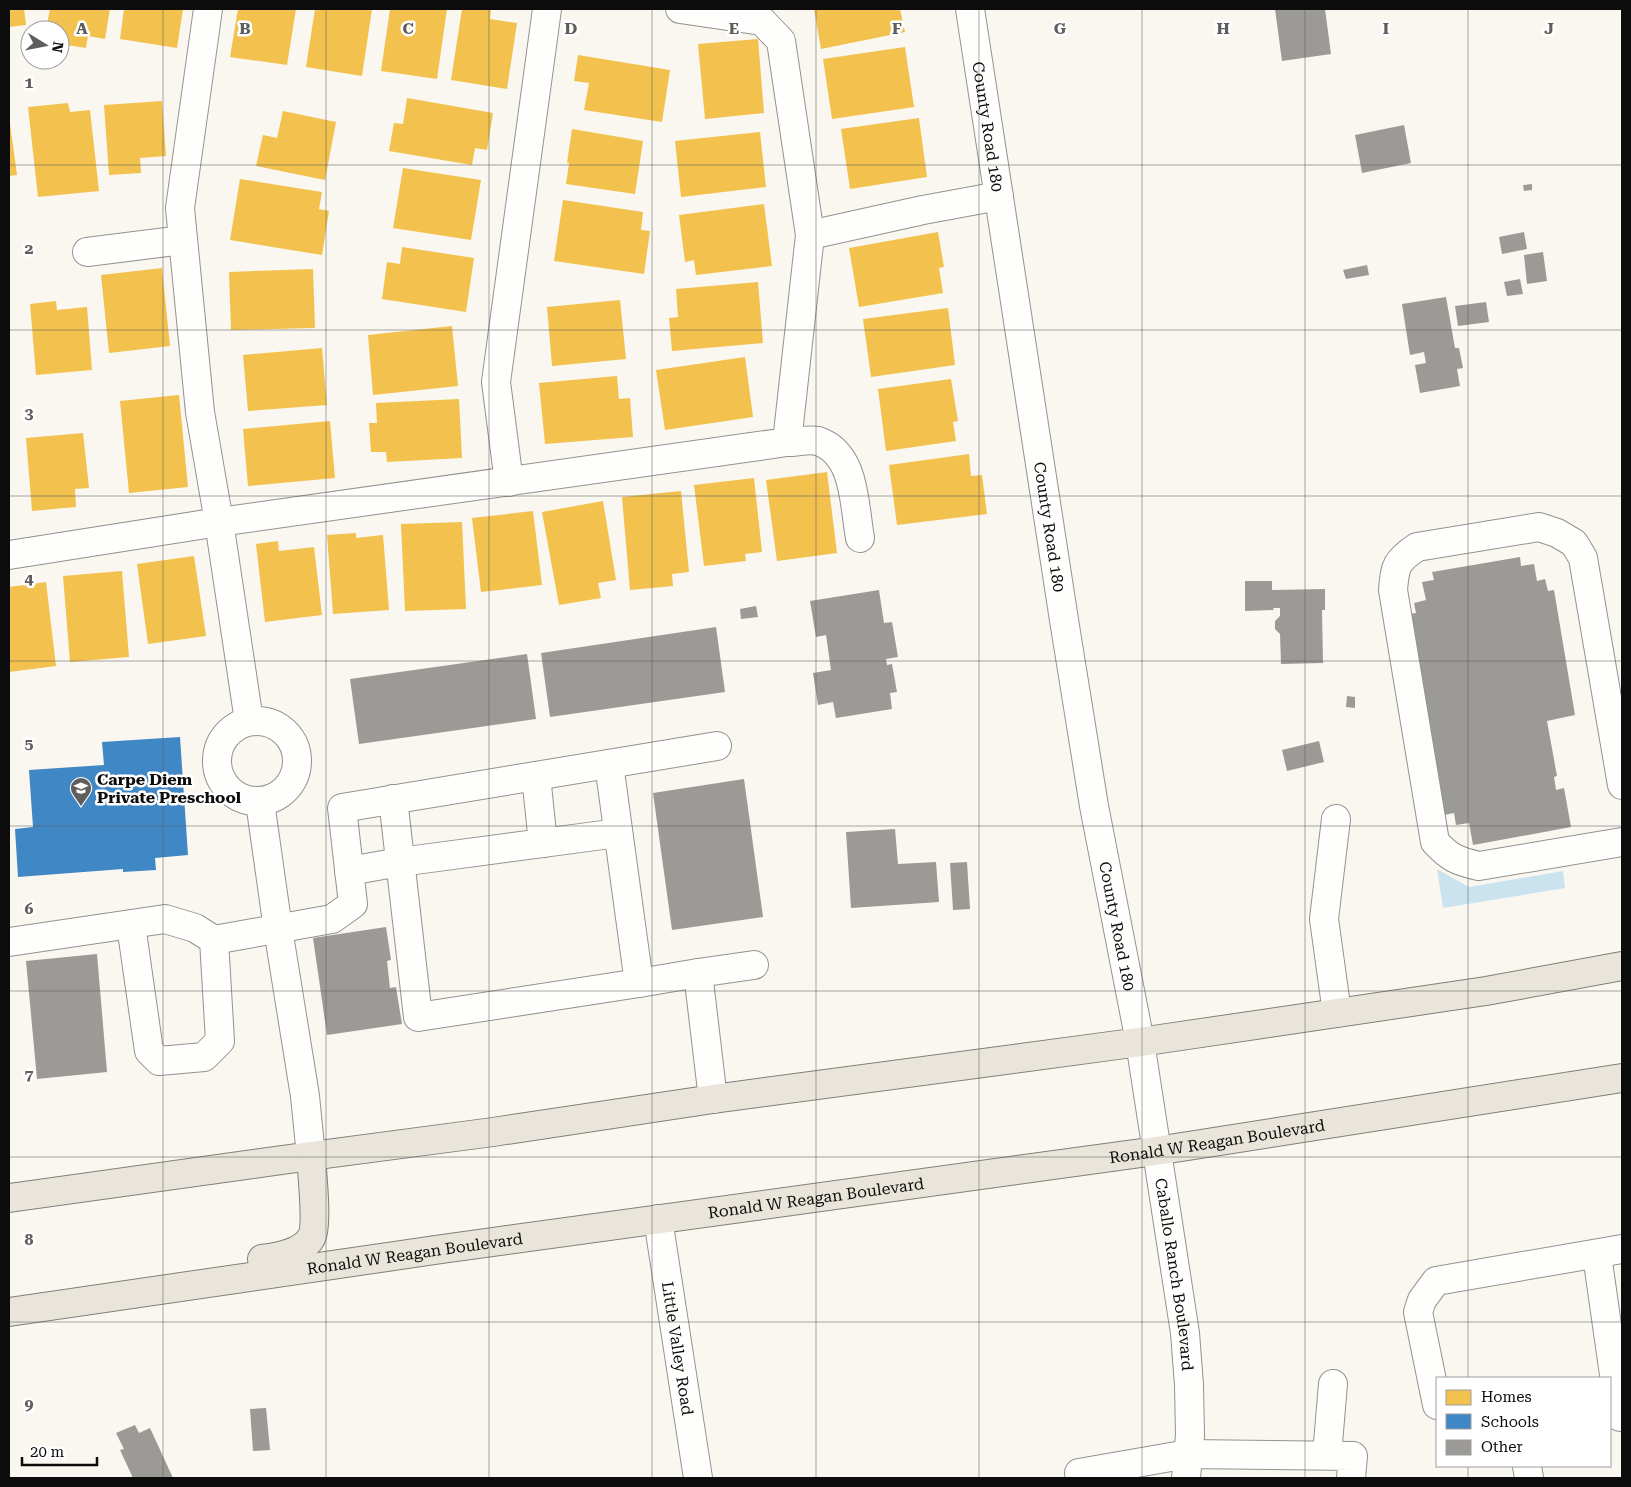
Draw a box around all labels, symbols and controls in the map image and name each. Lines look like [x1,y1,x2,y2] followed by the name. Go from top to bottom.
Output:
[76,19,88,38] text: A
[239,19,251,38] text: B
[402,19,414,38] text: C
[565,19,578,38] text: D
[729,19,739,38] text: E
[892,19,902,38] text: F
[1054,19,1067,38] text: G
[1216,19,1230,38] text: H
[1383,19,1389,38] text: I
[1544,19,1554,38] text: J
[20,20,70,70] north arrow
[49,41,67,54] text: N
[968,60,1007,193] street label: County Road 180
[25,73,34,92] text: 1
[25,239,34,258] text: 2
[25,404,34,423] text: 3
[1030,460,1069,594] street label: County Road 180
[25,569,34,588] text: 4
[25,734,34,753] text: 5
[97,770,242,807] place label: Carpe Diem Private Preschool
[69,776,93,807] school or university icon: Carpe Diem Private Preschool
[1095,860,1139,993] street label: County Road 180
[25,899,34,918] text: 6
[25,1065,34,1084] text: 7
[1108,1116,1326,1167] street label: Ronald W Reagan Boulevard
[707,1174,925,1222] street label: Ronald W Reagan Boulevard
[1151,1177,1197,1372] street label: Caballo Ranch Boulevard
[306,1229,524,1279] street label: Ronald W Reagan Boulevard
[25,1230,34,1249] text: 8
[658,1280,697,1417] street label: Little Valley Road
[1436,1377,1611,1467] legend
[1481,1388,1532,1406] text: Homes
[25,1395,34,1414] text: 9
[1481,1413,1539,1431] text: Schools
[22,1434,98,1466] scale bar
[1481,1438,1523,1456] text: Other
[30,1443,65,1461] text: 20 m

